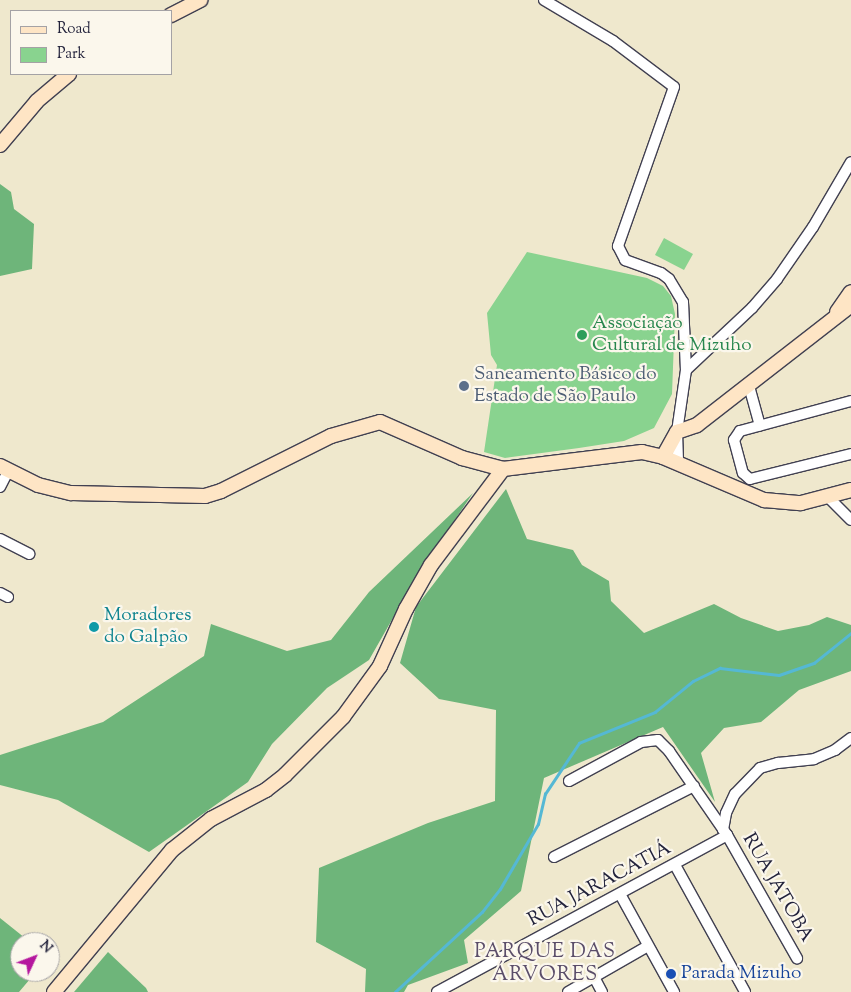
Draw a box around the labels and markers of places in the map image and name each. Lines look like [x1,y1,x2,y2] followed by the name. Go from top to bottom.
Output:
[592,313,752,357] place label: Associação Cultural de Mizuho
[576,329,588,341] marker: Associação Cultural de Mizuho
[474,364,657,408] place label: Saneamento Básico do Estado de São Paulo
[458,380,470,392] marker: Saneamento Básico do Estado de São Paulo
[104,605,192,649] place label: Moradores do Galpão
[88,621,100,633] marker: Moradores do Galpão
[681,963,801,985] place label: Parada Mizuho
[665,968,677,980] marker: Parada Mizuho

